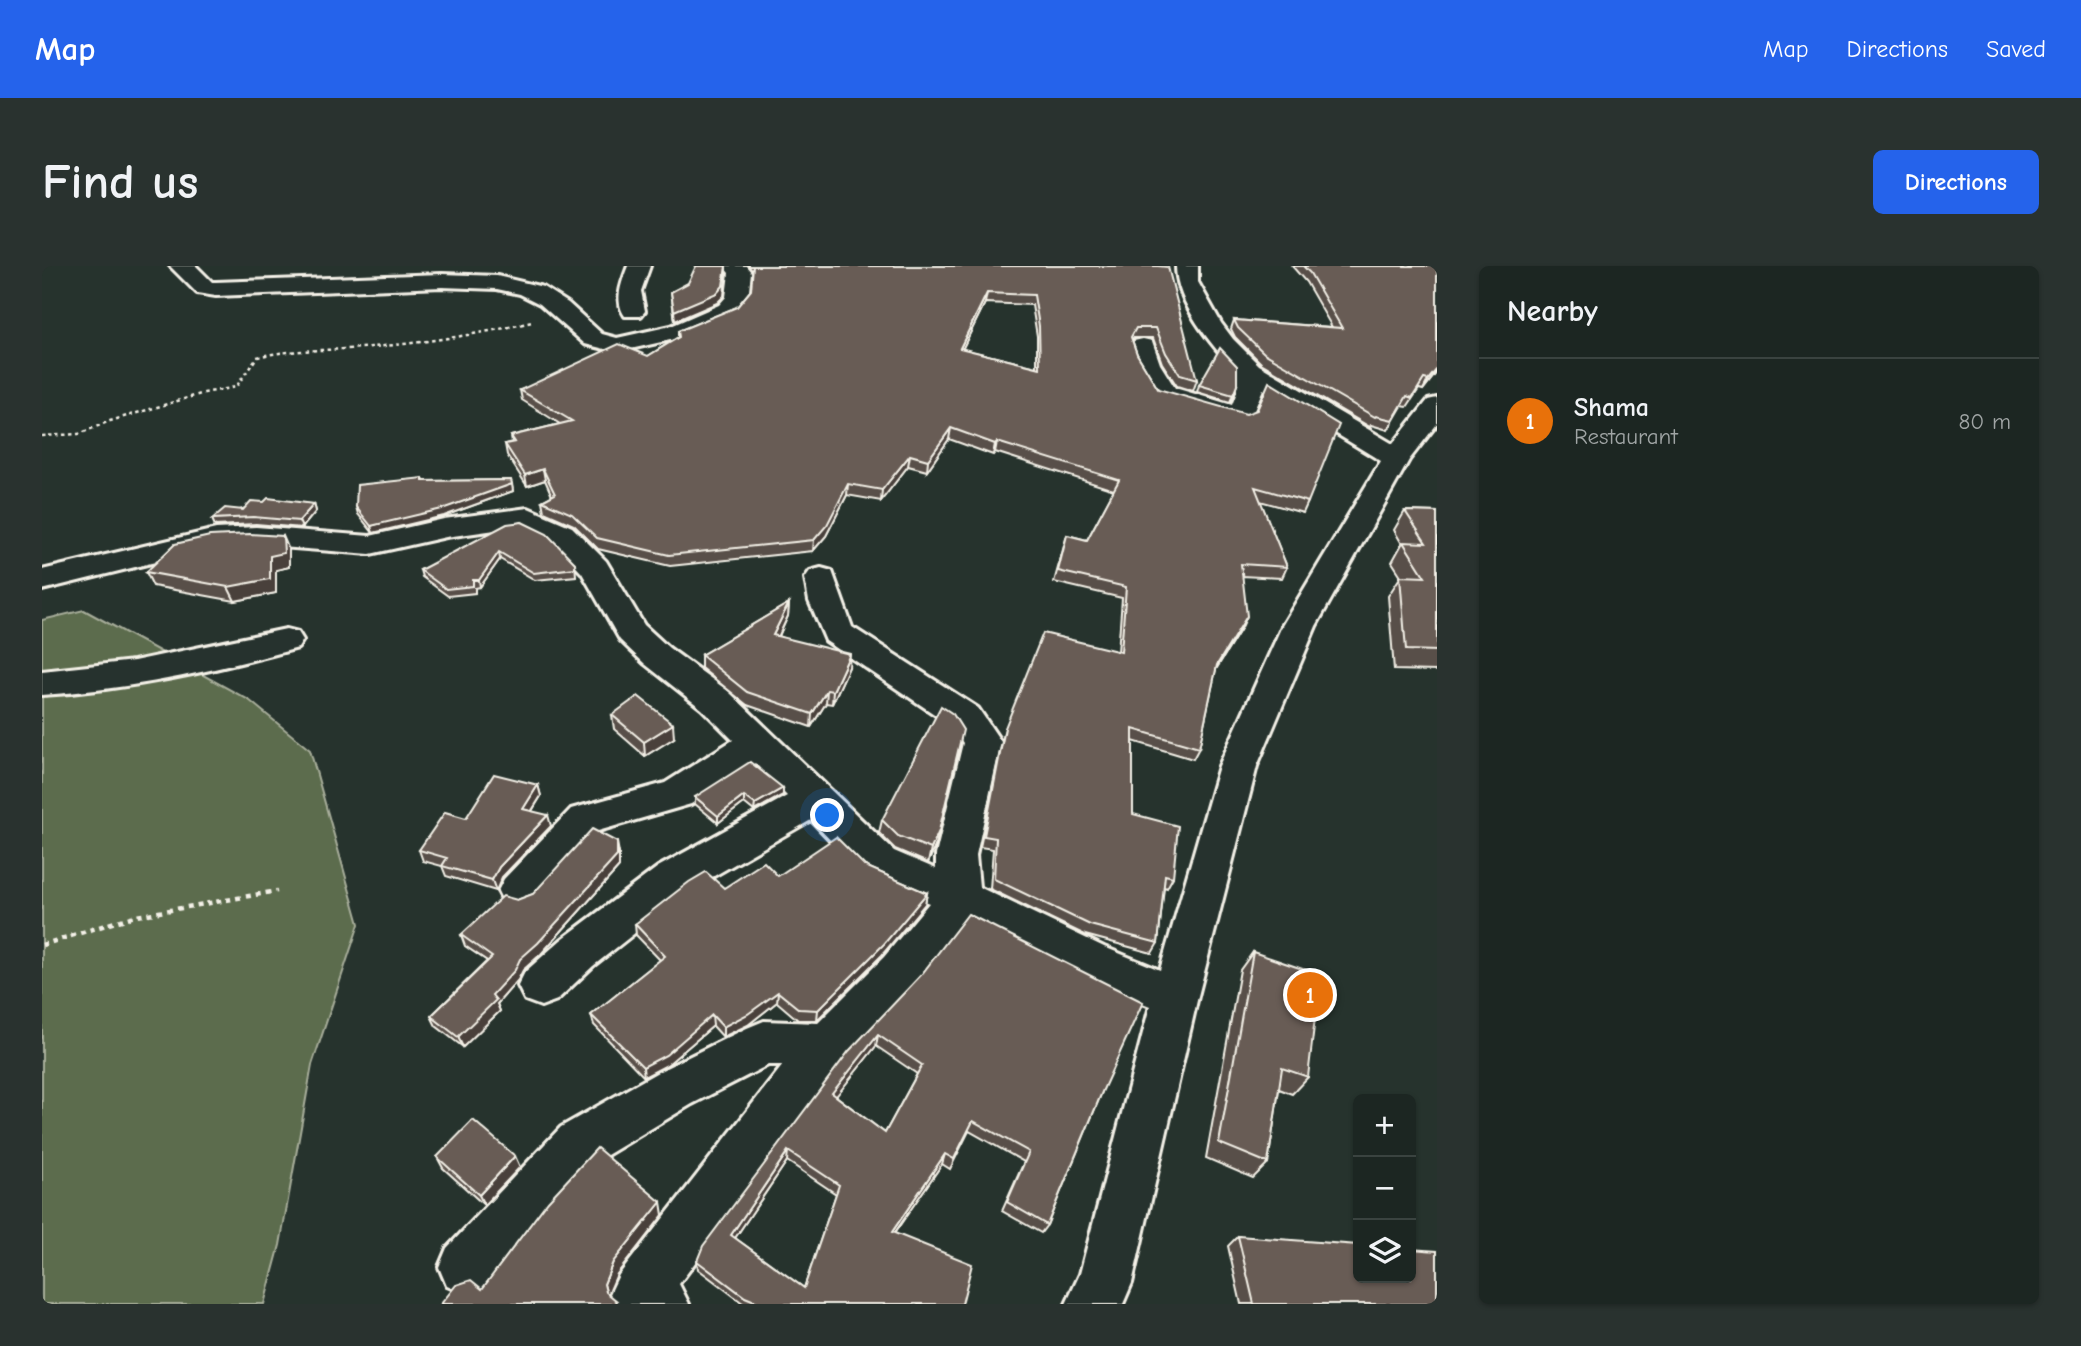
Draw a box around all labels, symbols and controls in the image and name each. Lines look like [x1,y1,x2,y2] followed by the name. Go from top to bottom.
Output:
[35,30,96,68] text: Map
[1763,35,1809,63] text: Map
[1847,35,1948,63] text: Directions
[1986,35,2046,63] text: Saved
[1873,150,2039,214] button: Directions
[42,154,198,210] text: Find us
[1507,294,1598,329] text: Nearby
[1574,393,1649,423] text: Shama
[1525,408,1535,435] text: 1
[1958,408,2011,435] text: 80 m
[1574,423,1678,450] text: Restaurant
[810,798,844,832] your location
[1287,969,1333,1021] pin: 1
[1353,1094,1416,1283] map controls
[1353,1094,1416,1157] button: +
[1353,1157,1416,1220] button: −
[1353,1220,1416,1283] button: layers

